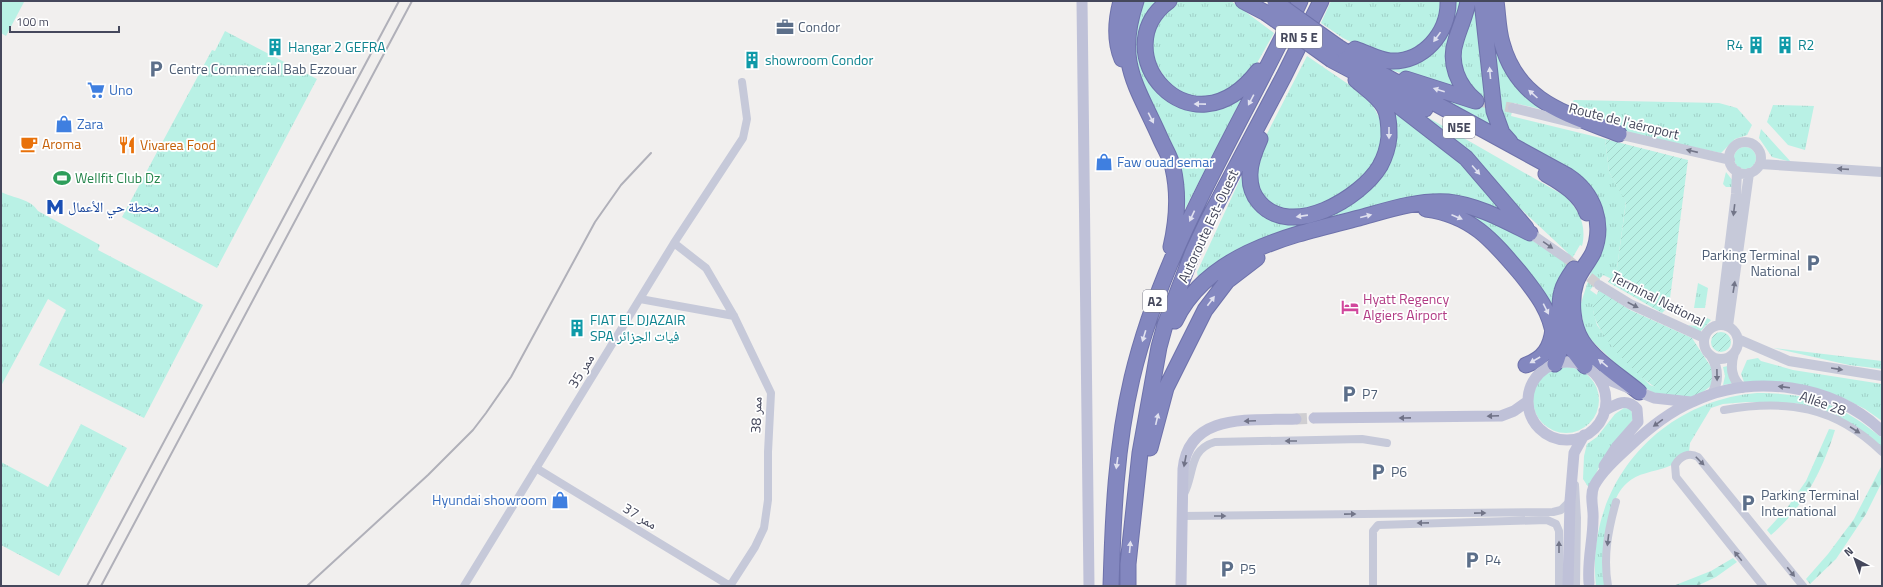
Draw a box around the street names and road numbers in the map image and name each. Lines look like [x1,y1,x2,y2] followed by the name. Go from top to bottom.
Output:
[1276,26,1322,48] road number: RN 5 E
[1567,97,1681,144] street label: Route de l'aéroport
[1443,116,1475,138] road number: N5E
[1172,166,1243,286] street label: Autoroute Est-Ouest
[1607,266,1709,331] street label: Terminal National
[1143,290,1167,312] road number: A2
[562,350,599,392] street label: ممر 35
[1797,385,1849,420] street label: Allée 28
[744,396,767,434] street label: ممر 38
[619,497,661,534] street label: ممر 37

